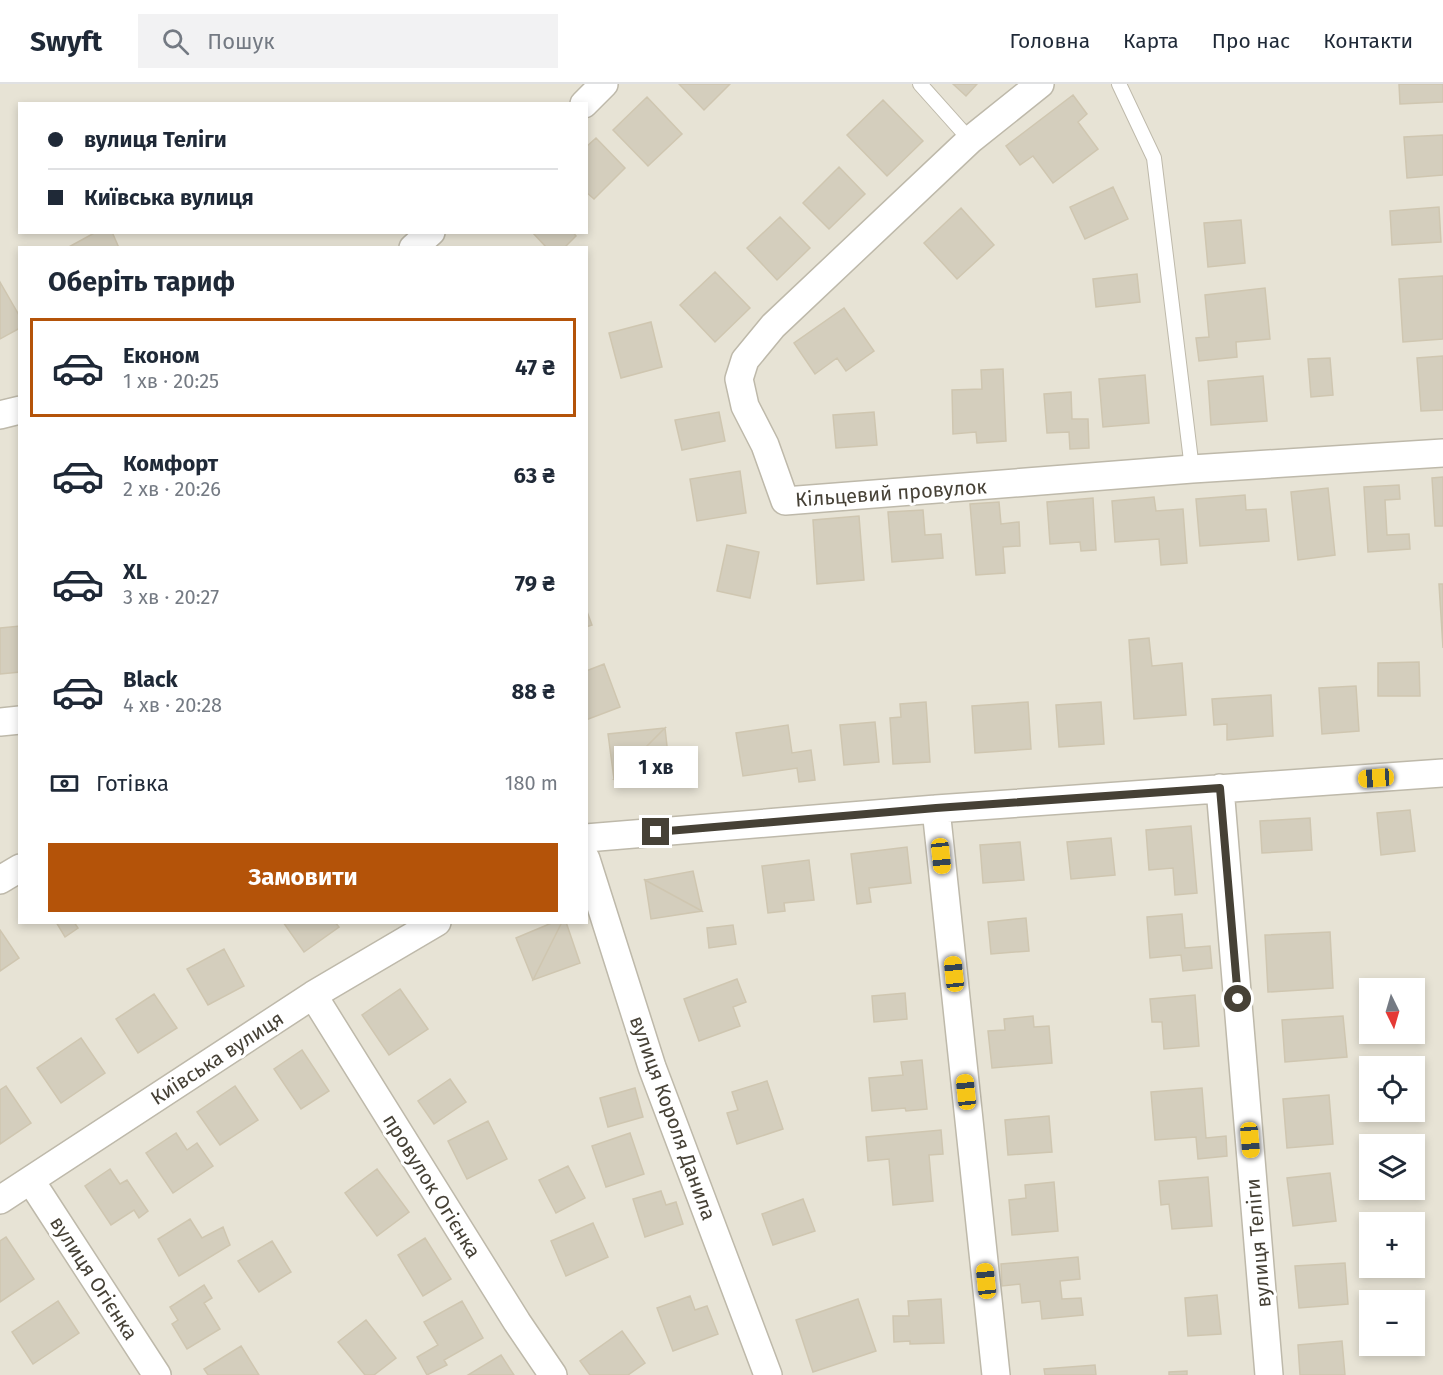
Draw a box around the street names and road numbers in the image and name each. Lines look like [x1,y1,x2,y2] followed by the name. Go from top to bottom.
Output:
[794,474,988,512] street label: Кільцевий провулок
[146,1006,288,1110] street label: Київська вулиця
[625,1012,721,1224] street label: вулиця Короля Данила
[378,1110,486,1262] street label: провулок Огієнка
[1240,1177,1276,1309] street label: вулиця Теліги
[45,1212,143,1344] street label: вулиця Огієнка

